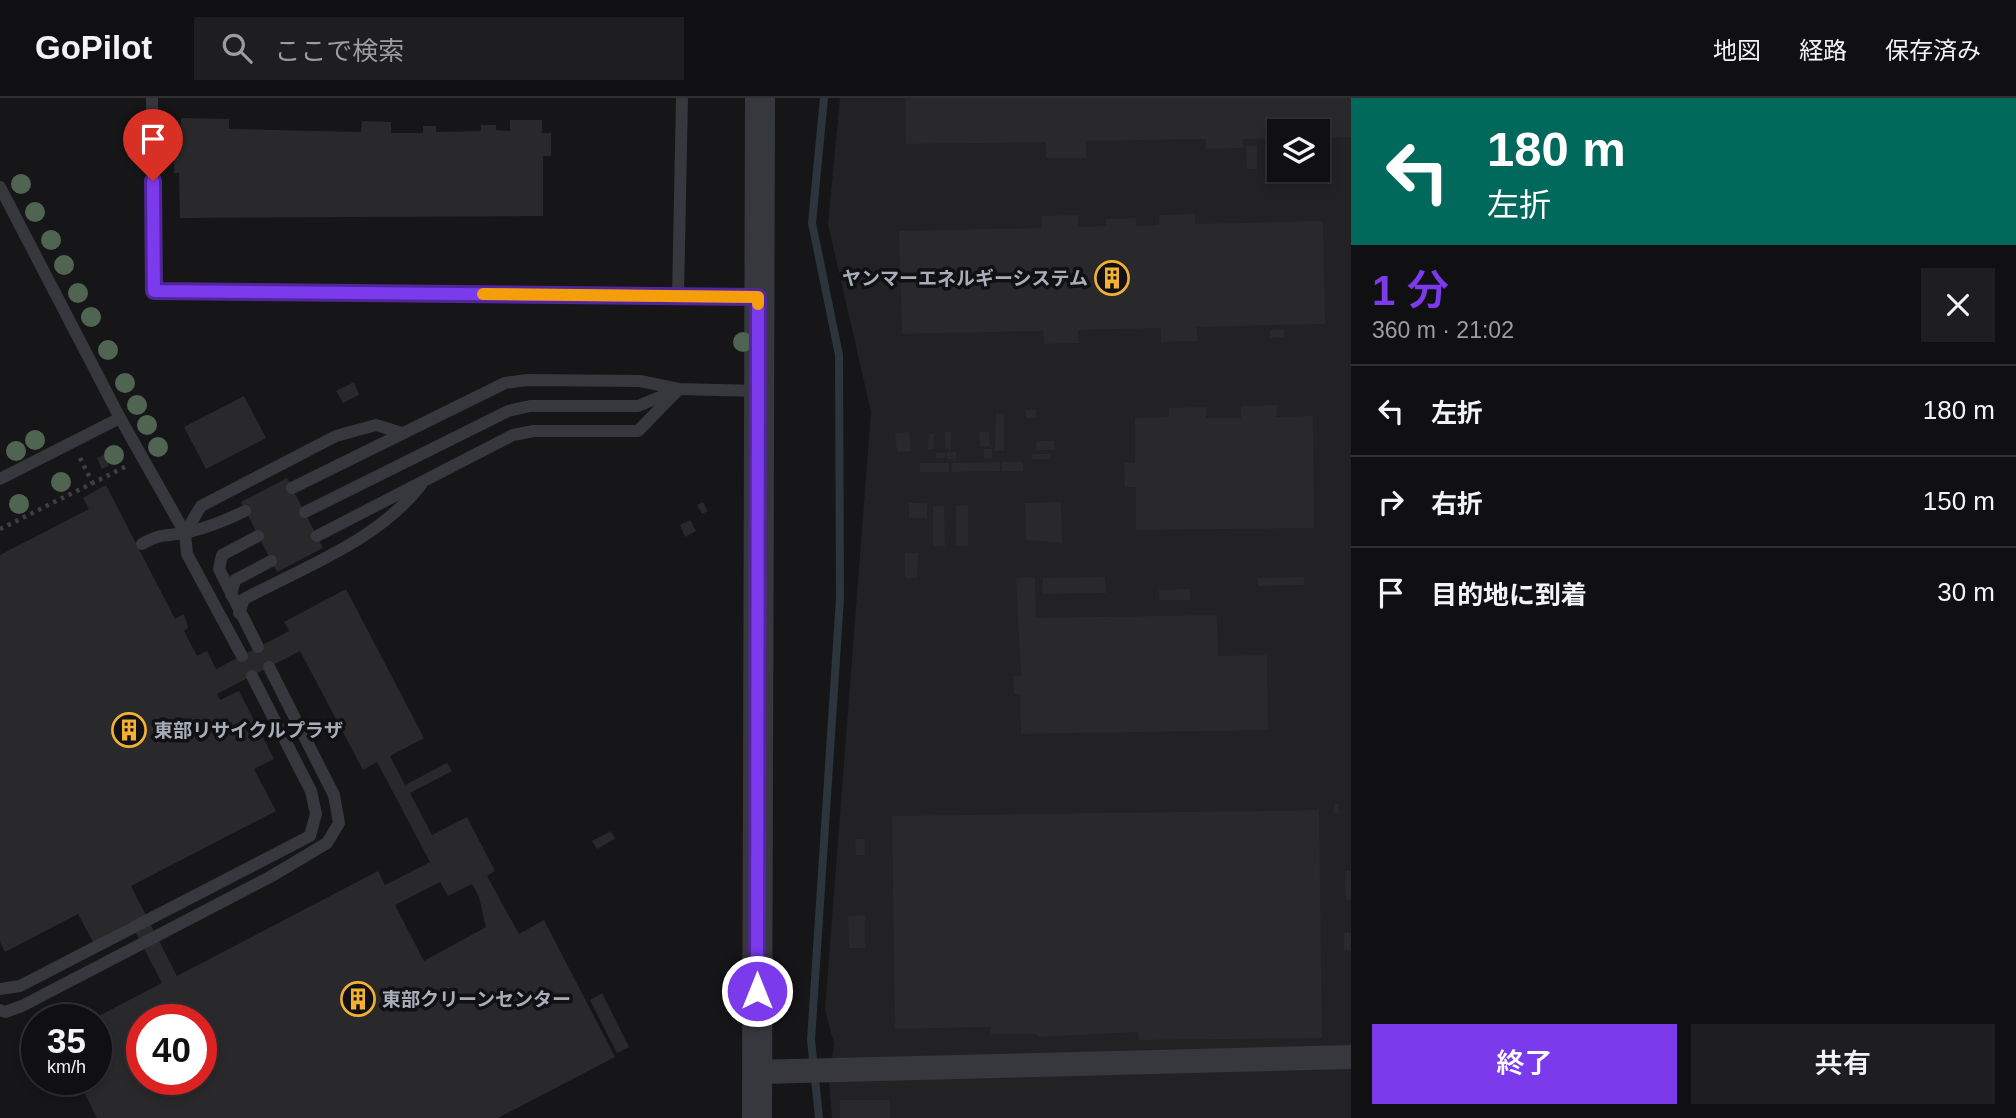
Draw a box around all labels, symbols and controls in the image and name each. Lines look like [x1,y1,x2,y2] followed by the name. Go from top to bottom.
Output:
[194,17,684,80] search box
[35,29,152,66] text: GoPilot
[218,29,256,67] icon: search
[274,36,404,66] text: ここで検索
[1713,37,1761,64] text: 地図
[1799,37,1847,64] text: 経路
[1885,37,1981,64] text: 保存済み
[123,109,183,181] pin
[1267,119,1330,182] map controls
[1267,119,1330,182] button: layers
[134,120,172,158] icon: arrive
[1487,122,1626,176] text: 180 m
[1372,126,1463,217] icon: left
[1487,187,1551,223] text: 左折
[1093,259,1131,297] building icon: ヤンマーエネルギーシステム
[1372,267,1449,314] text: 1 分
[842,268,1088,289] place label: ヤンマーエネルギーシステム
[1921,268,1995,342] button: close
[1372,317,1514,343] text: 360 m · 21:02
[1372,392,1410,430] icon: left
[1923,395,1995,425] text: 180 m
[1431,398,1483,428] text: 左折
[1372,483,1410,521] icon: right
[1923,486,1995,516] text: 150 m
[1431,489,1483,519] text: 右折
[1372,574,1410,612] icon: arrive
[1937,577,1995,607] text: 30 m
[1431,580,1587,610] text: 目的地に到着
[110,711,148,749] building icon: 東部リサイクルプラザ
[154,720,343,741] place label: 東部リサイクルプラザ
[720,954,794,1028] position arrow
[339,980,377,1018] building icon: 東部クリーンセンター
[382,989,571,1010] place label: 東部クリーンセンター
[126,1004,217,1095] speed limit sign: 40
[47,1021,86,1060] text: 35
[1372,1024,1677,1104] button: 終了
[1691,1024,1995,1104] button: 共有
[47,1057,86,1077] text: km/h

